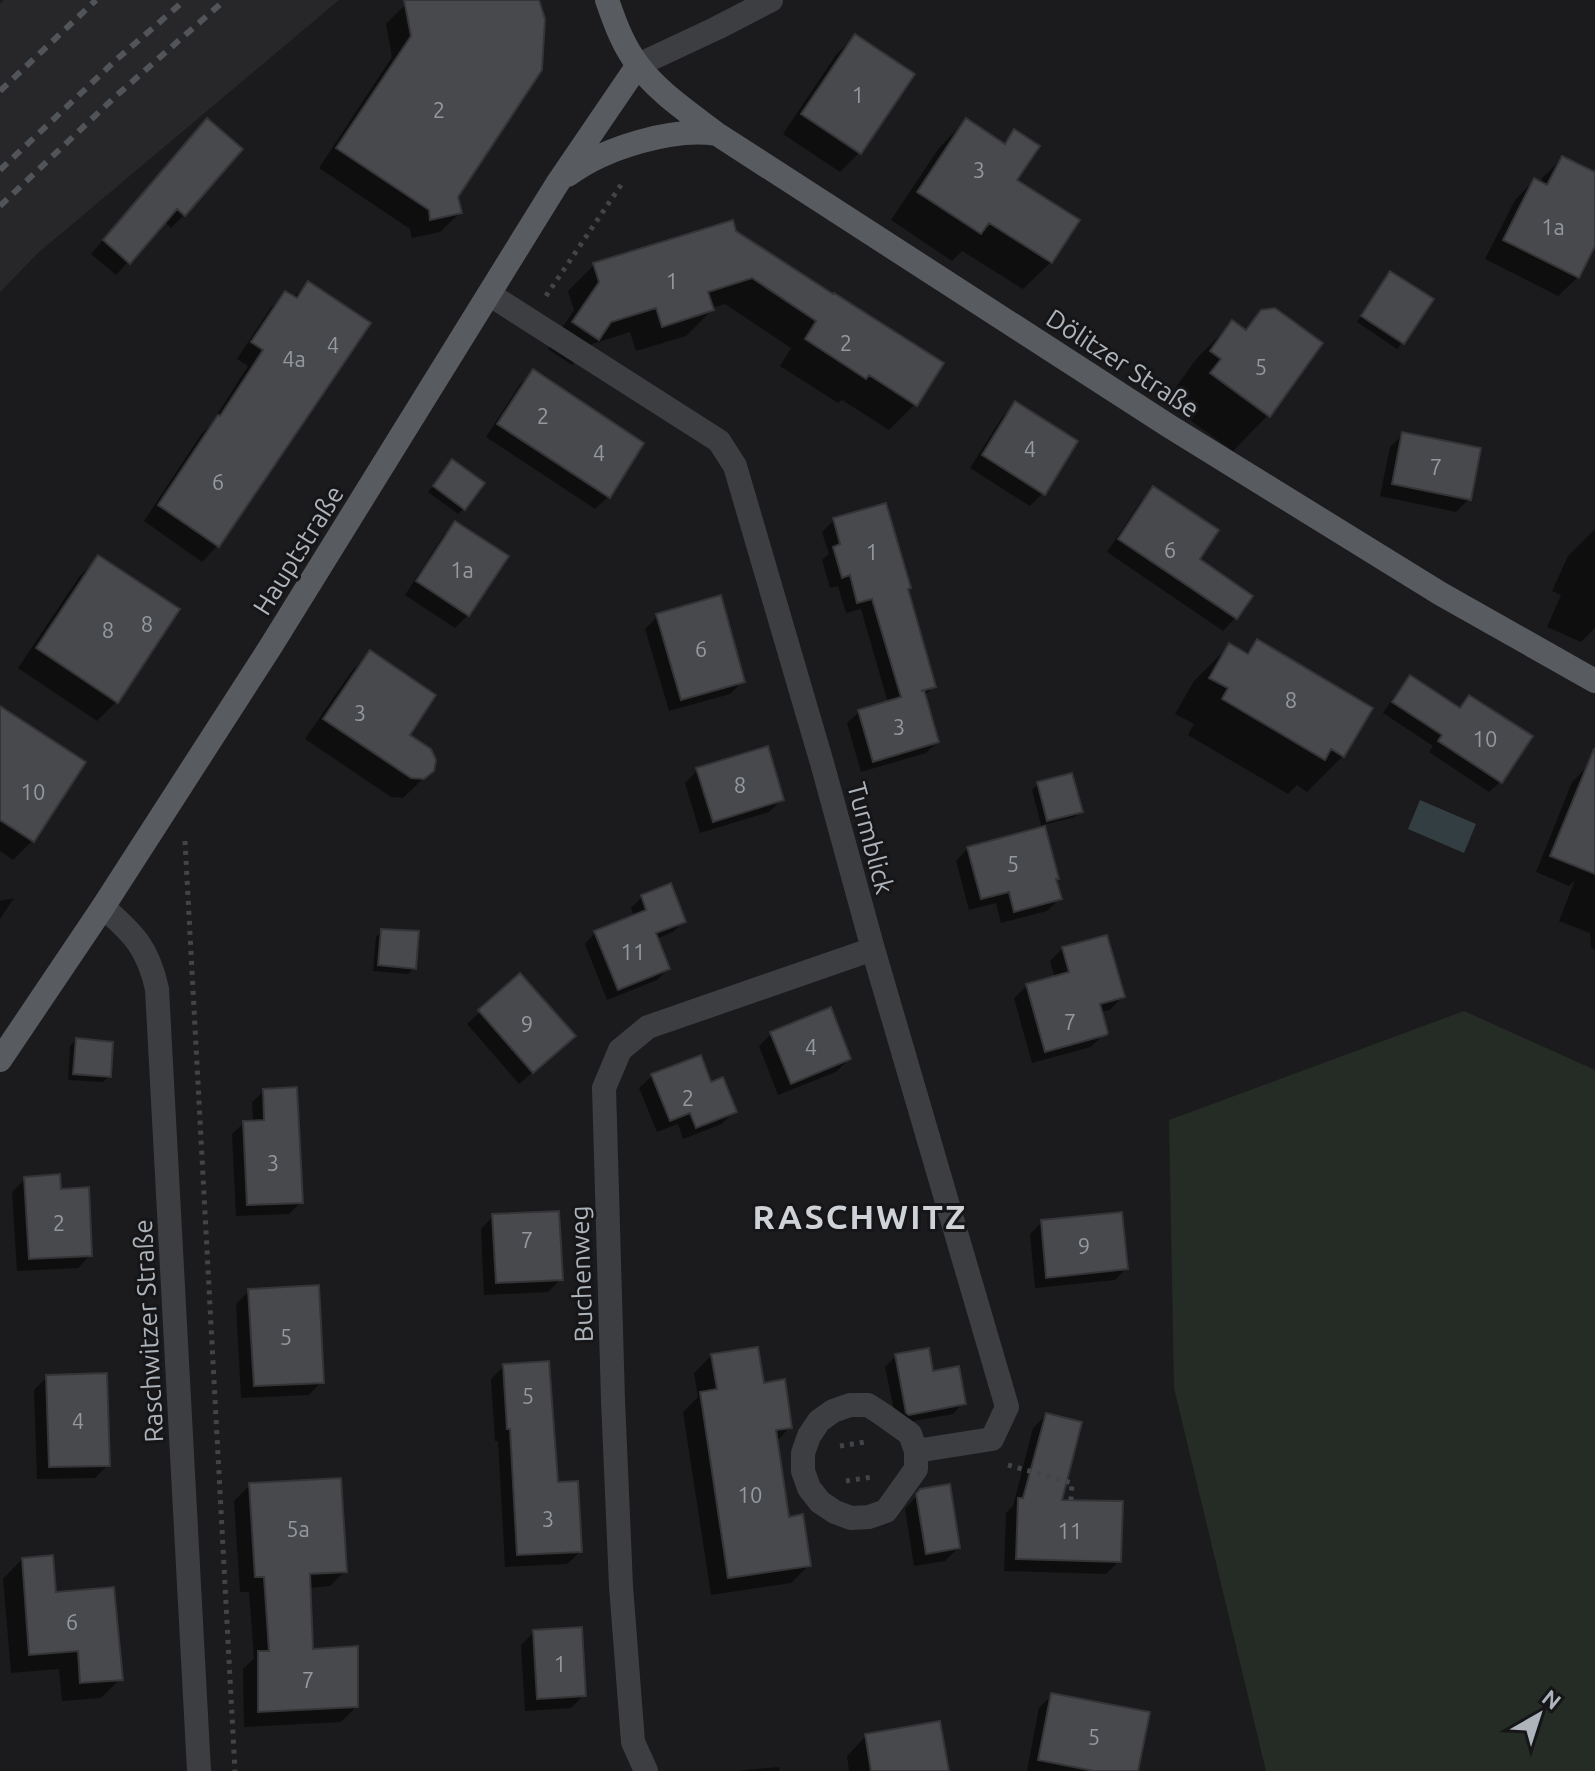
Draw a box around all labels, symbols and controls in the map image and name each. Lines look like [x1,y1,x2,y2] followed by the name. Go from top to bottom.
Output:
[852,82,864,107] house number: 1
[433,97,445,122] house number: 2
[973,157,985,182] house number: 3
[1541,214,1565,239] house number: 1a
[666,268,678,293] house number: 1
[1041,303,1205,423] street label: Dölitzer Straße
[840,330,852,355] house number: 2
[327,332,339,357] house number: 4
[282,346,306,371] house number: 4a
[1255,354,1267,379] house number: 5
[537,403,549,428] house number: 2
[1024,436,1036,461] house number: 4
[593,440,605,465] house number: 4
[1430,454,1442,479] house number: 7
[212,469,224,494] house number: 6
[247,480,349,620] street label: Hauptstraße
[1164,537,1176,562] house number: 6
[866,539,878,564] house number: 1
[450,557,474,582] house number: 1a
[141,611,153,636] house number: 8
[102,617,114,642] house number: 8
[695,636,707,661] house number: 6
[1285,687,1297,712] house number: 8
[354,700,366,725] house number: 3
[893,714,905,739] house number: 3
[1473,726,1497,751] house number: 10
[734,772,746,797] house number: 8
[21,779,45,804] house number: 10
[842,779,900,897] street label: Turmblick
[1007,851,1019,876] house number: 5
[621,939,645,964] house number: 11
[1064,1009,1076,1034] house number: 7
[521,1011,533,1036] house number: 9
[805,1034,817,1059] house number: 4
[682,1085,694,1110] house number: 2
[267,1150,279,1175] house number: 3
[753,1197,967,1235] district label: RASCHWITZ
[564,1205,598,1343] street label: Buchenweg
[53,1210,65,1235] house number: 2
[128,1219,168,1443] street label: Raschwitzer Straße
[521,1227,533,1252] house number: 7
[1078,1233,1090,1258] house number: 9
[280,1324,292,1349] house number: 5
[522,1383,534,1408] house number: 5
[72,1408,84,1433] house number: 4
[738,1482,762,1507] house number: 10
[542,1506,554,1531] house number: 3
[286,1516,310,1541] house number: 5a
[1058,1518,1082,1543] house number: 11
[66,1609,78,1634] house number: 6
[554,1651,566,1676] house number: 1
[302,1667,314,1692] house number: 7
[1499,1675,1579,1755] north arrow
[1538,1684,1566,1714] text: N
[1088,1724,1100,1749] house number: 5

